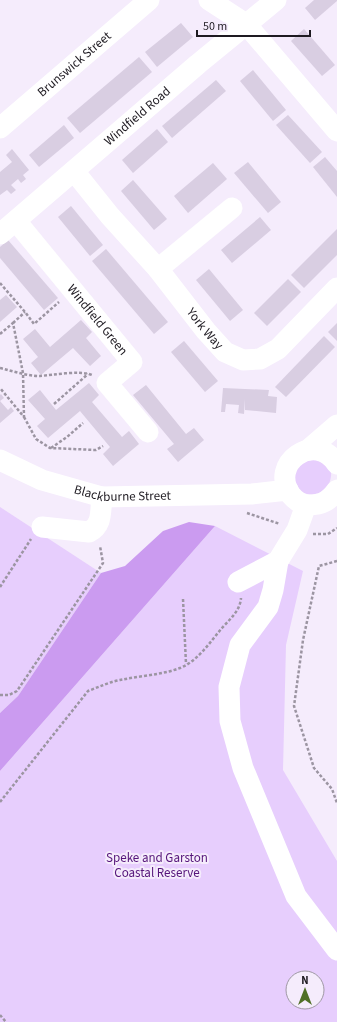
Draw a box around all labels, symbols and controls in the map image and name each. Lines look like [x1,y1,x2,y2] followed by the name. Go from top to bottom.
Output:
[197,12,310,38] scale bar
[203,18,227,35] text: 50 m
[34,27,116,101] street label: Brunswick Street
[100,82,174,150] street label: Windfield Road
[63,281,132,359] street label: Windfield Green
[182,303,227,353] street label: York Way
[72,481,172,506] street label: Blackburne Street
[106,849,208,882] park label: Speke and Garston Coastal Reserve
[285,970,325,1010] north arrow
[301,973,309,988] text: N

